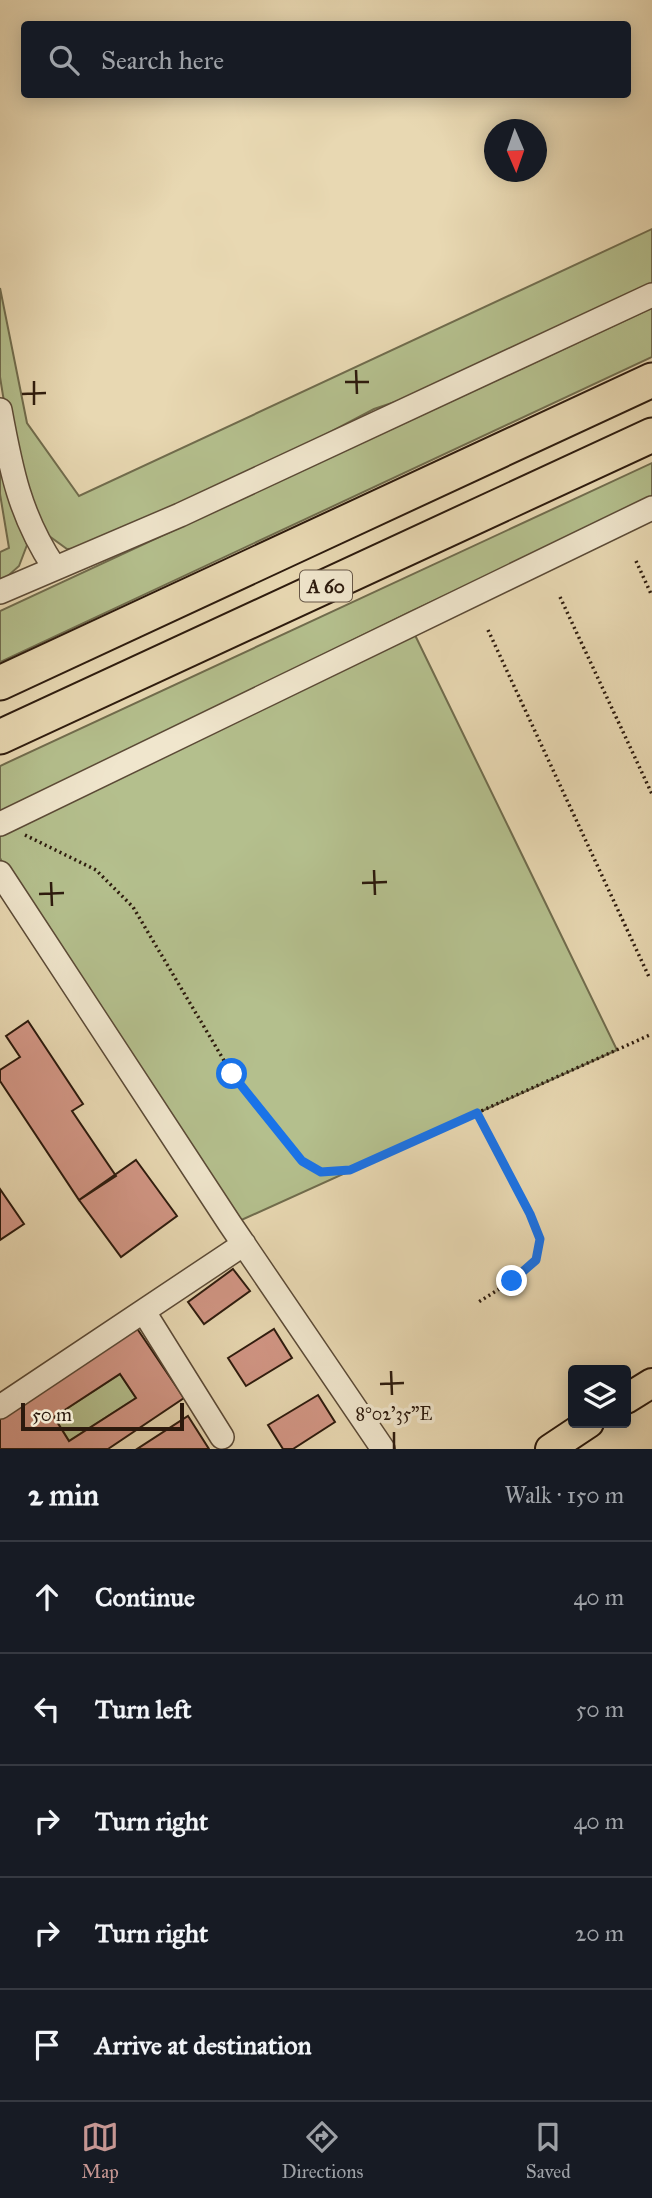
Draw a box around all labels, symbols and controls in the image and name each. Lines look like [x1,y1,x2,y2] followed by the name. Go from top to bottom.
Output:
[21,21,631,98] search box
[45,41,83,79] icon: search
[101,44,224,76] text: Search here
[484,119,547,182] north arrow
[300,570,352,601] road number: A 60
[216,1058,247,1089] route start
[496,1265,527,1296] route end
[568,1365,631,1428] map controls
[568,1365,631,1428] button: layers
[21,1400,184,1432] scale bar
[32,1403,72,1426] text: 50 m
[356,1403,432,1425] text: 8°02'35"E
[28,1477,99,1513] text: 2 min
[504,1481,624,1509] text: Walk · 150 m
[28,1578,66,1616] icon: ahead
[95,1581,195,1613] text: Continue
[574,1583,624,1611] text: 40 m
[28,1690,66,1728] icon: left
[95,1693,191,1725] text: Turn left
[576,1695,624,1723] text: 50 m
[28,1802,66,1840] icon: right
[95,1805,208,1837] text: Turn right
[574,1807,624,1835] text: 40 m
[28,1914,66,1952] icon: right
[95,1917,208,1949] text: Turn right
[575,1919,624,1947] text: 20 m
[28,2026,66,2064] icon: arrive
[95,2029,312,2061] text: Arrive at destination
[81,2118,119,2183] tab: Map
[281,2118,363,2183] tab: Directions
[526,2118,571,2183] tab: Saved

